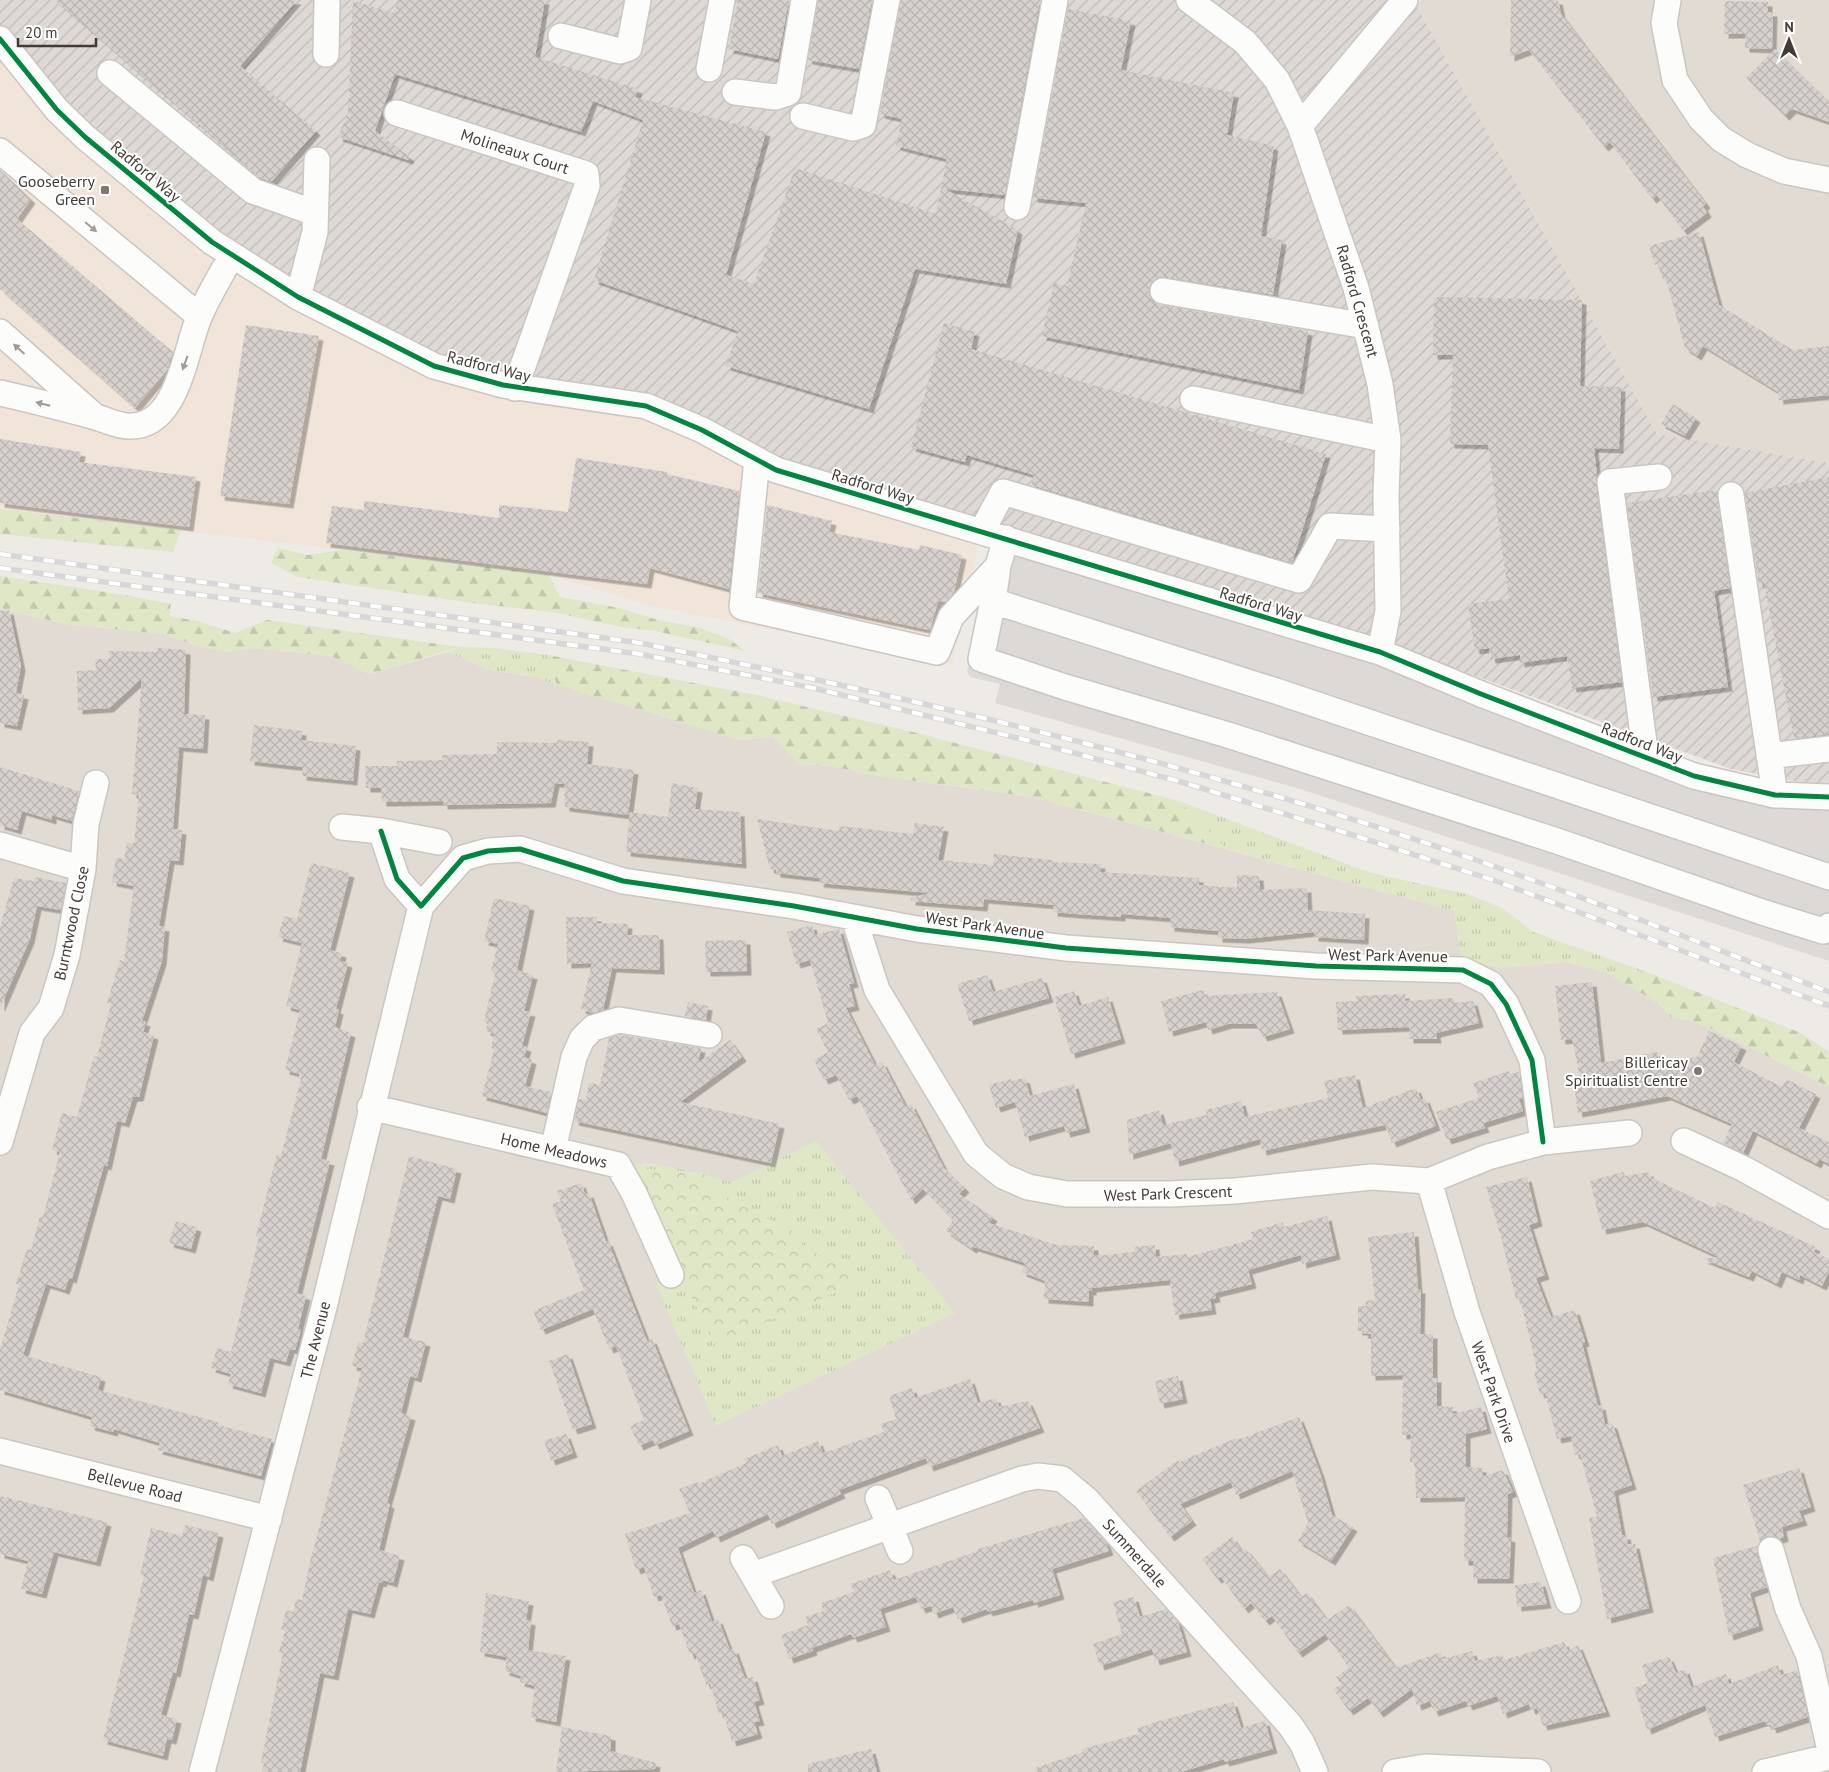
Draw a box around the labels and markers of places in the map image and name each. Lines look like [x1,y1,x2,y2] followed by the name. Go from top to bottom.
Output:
[18,171,96,209] place label: Gooseberry Green
[99,184,111,196] marker: Gooseberry Green
[1565,1052,1689,1090] place label: Billericay Spiritualist Centre
[1692,1065,1704,1077] marker: Billericay Spiritualist Centre

